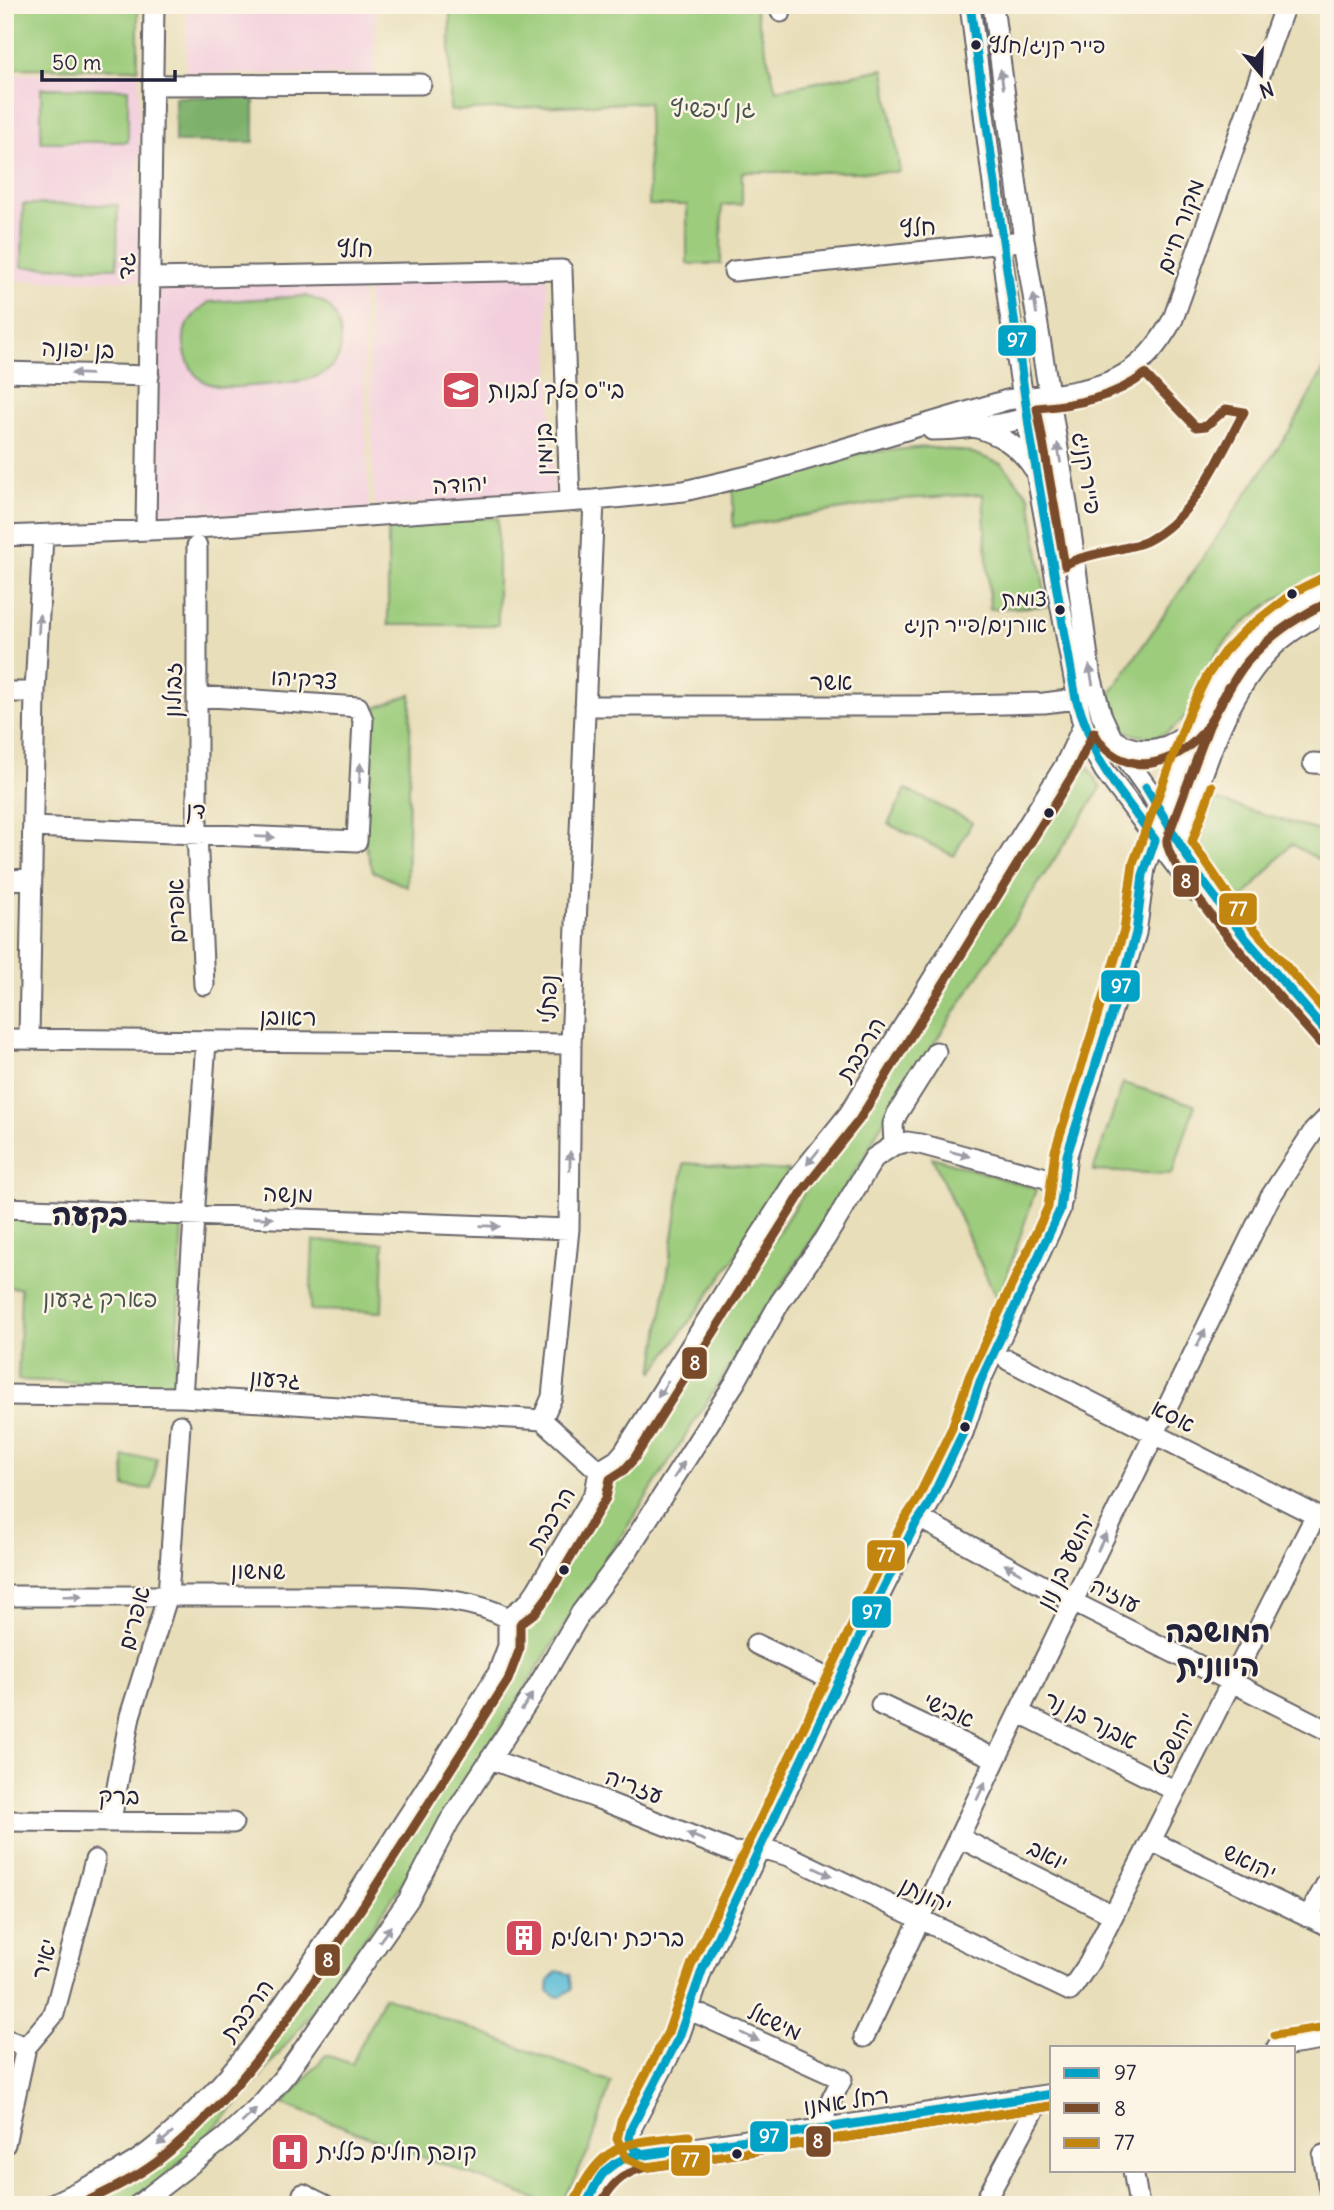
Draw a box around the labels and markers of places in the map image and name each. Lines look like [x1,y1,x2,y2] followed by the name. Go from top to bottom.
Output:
[989,32,1105,59] place label: פייר קניג/חלץ
[969,38,983,52] marker: פייר קניג/חלץ
[440,369,482,411] school or university icon: בי"ס פלך לבנות
[488,375,625,405] place label: בי"ס פלך לבנות
[904,585,1047,638] place label: צומת אורנים/פייר קניג
[1285,587,1299,601] unlabelled marker
[1053,603,1067,617] marker: צומת אורנים/פייר קניג
[1042,806,1056,820] unlabelled marker
[958,1420,972,1434] unlabelled marker
[557,1563,571,1577] unlabelled marker
[503,1917,545,1959] building icon: בריכת ירושלים
[551,1923,684,1952] place label: בריכת ירושלים
[269,2131,311,2173] hospital icon: קופת חולים כללית
[316,2137,477,2166] place label: קופת חולים כללית
[730,2147,744,2161] unlabelled marker

